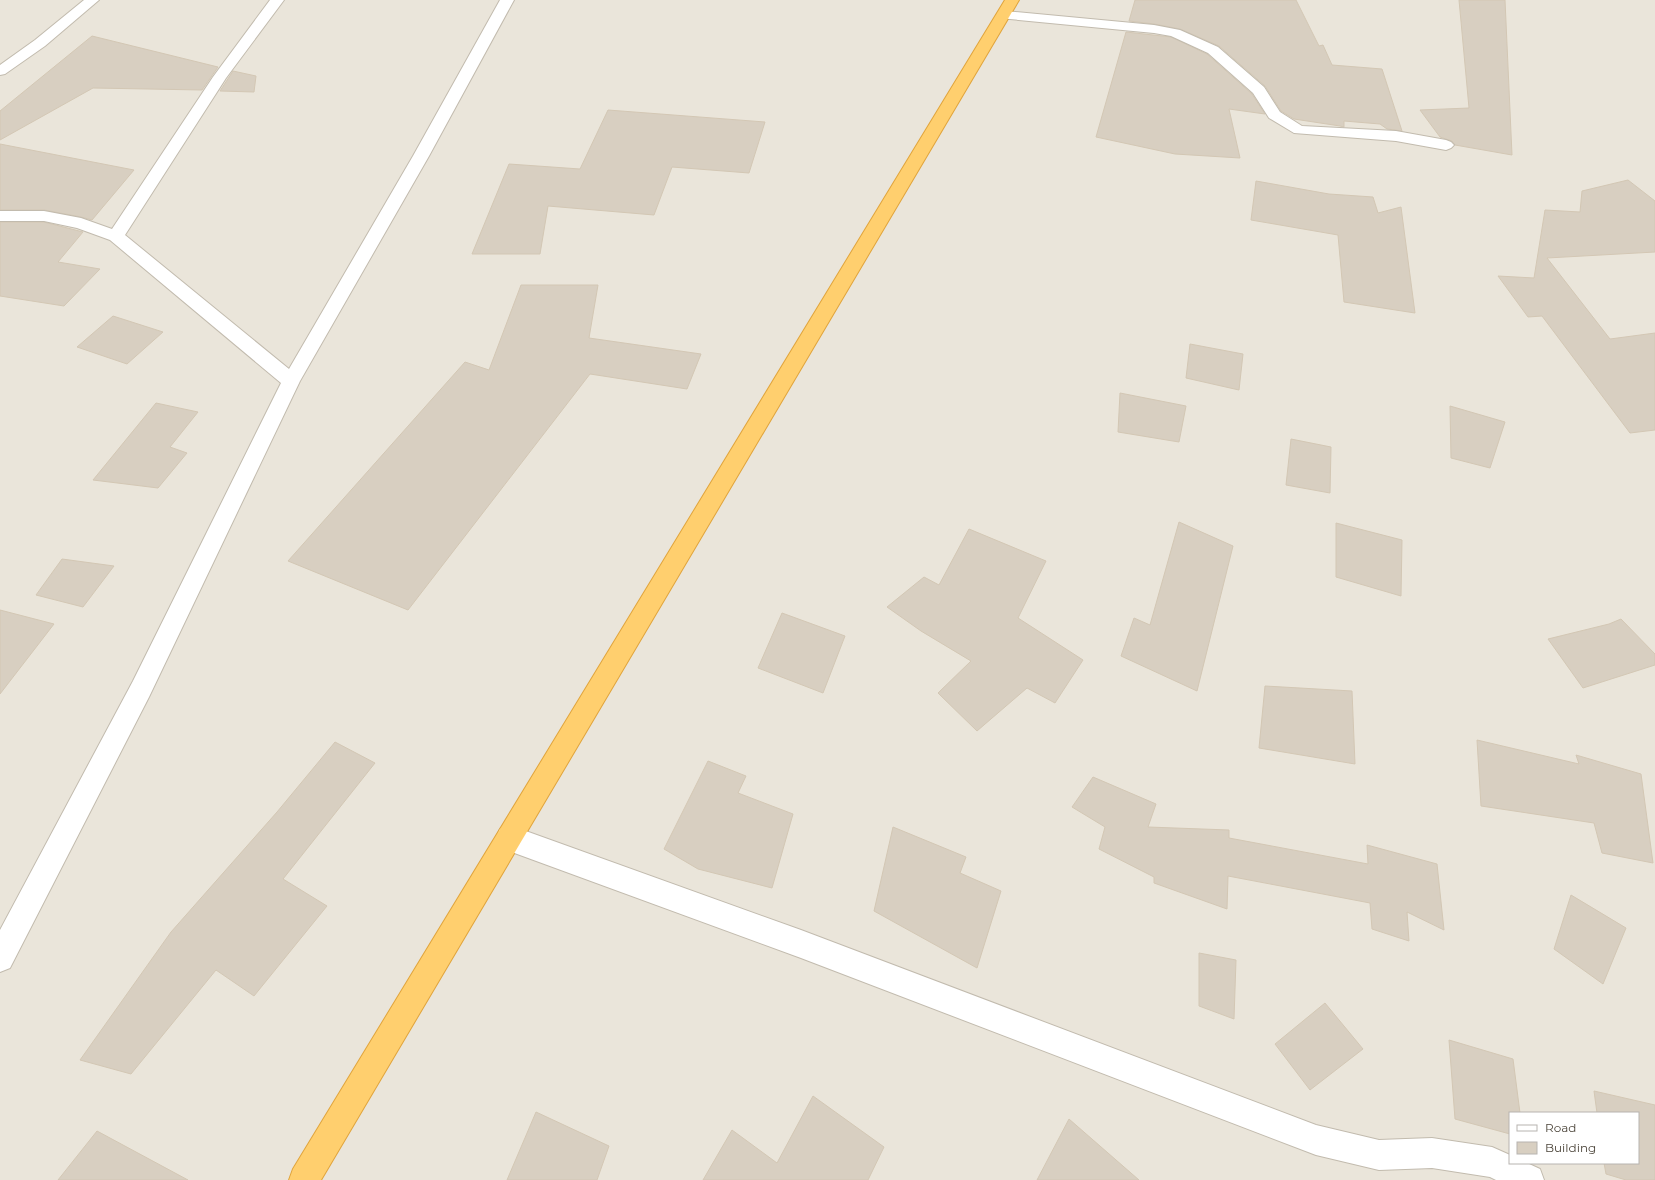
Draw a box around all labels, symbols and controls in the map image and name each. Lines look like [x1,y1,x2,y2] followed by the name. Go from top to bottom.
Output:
[1509,1112,1639,1164] legend
[1545,1120,1576,1135] text: Road
[1545,1140,1596,1155] text: Building

